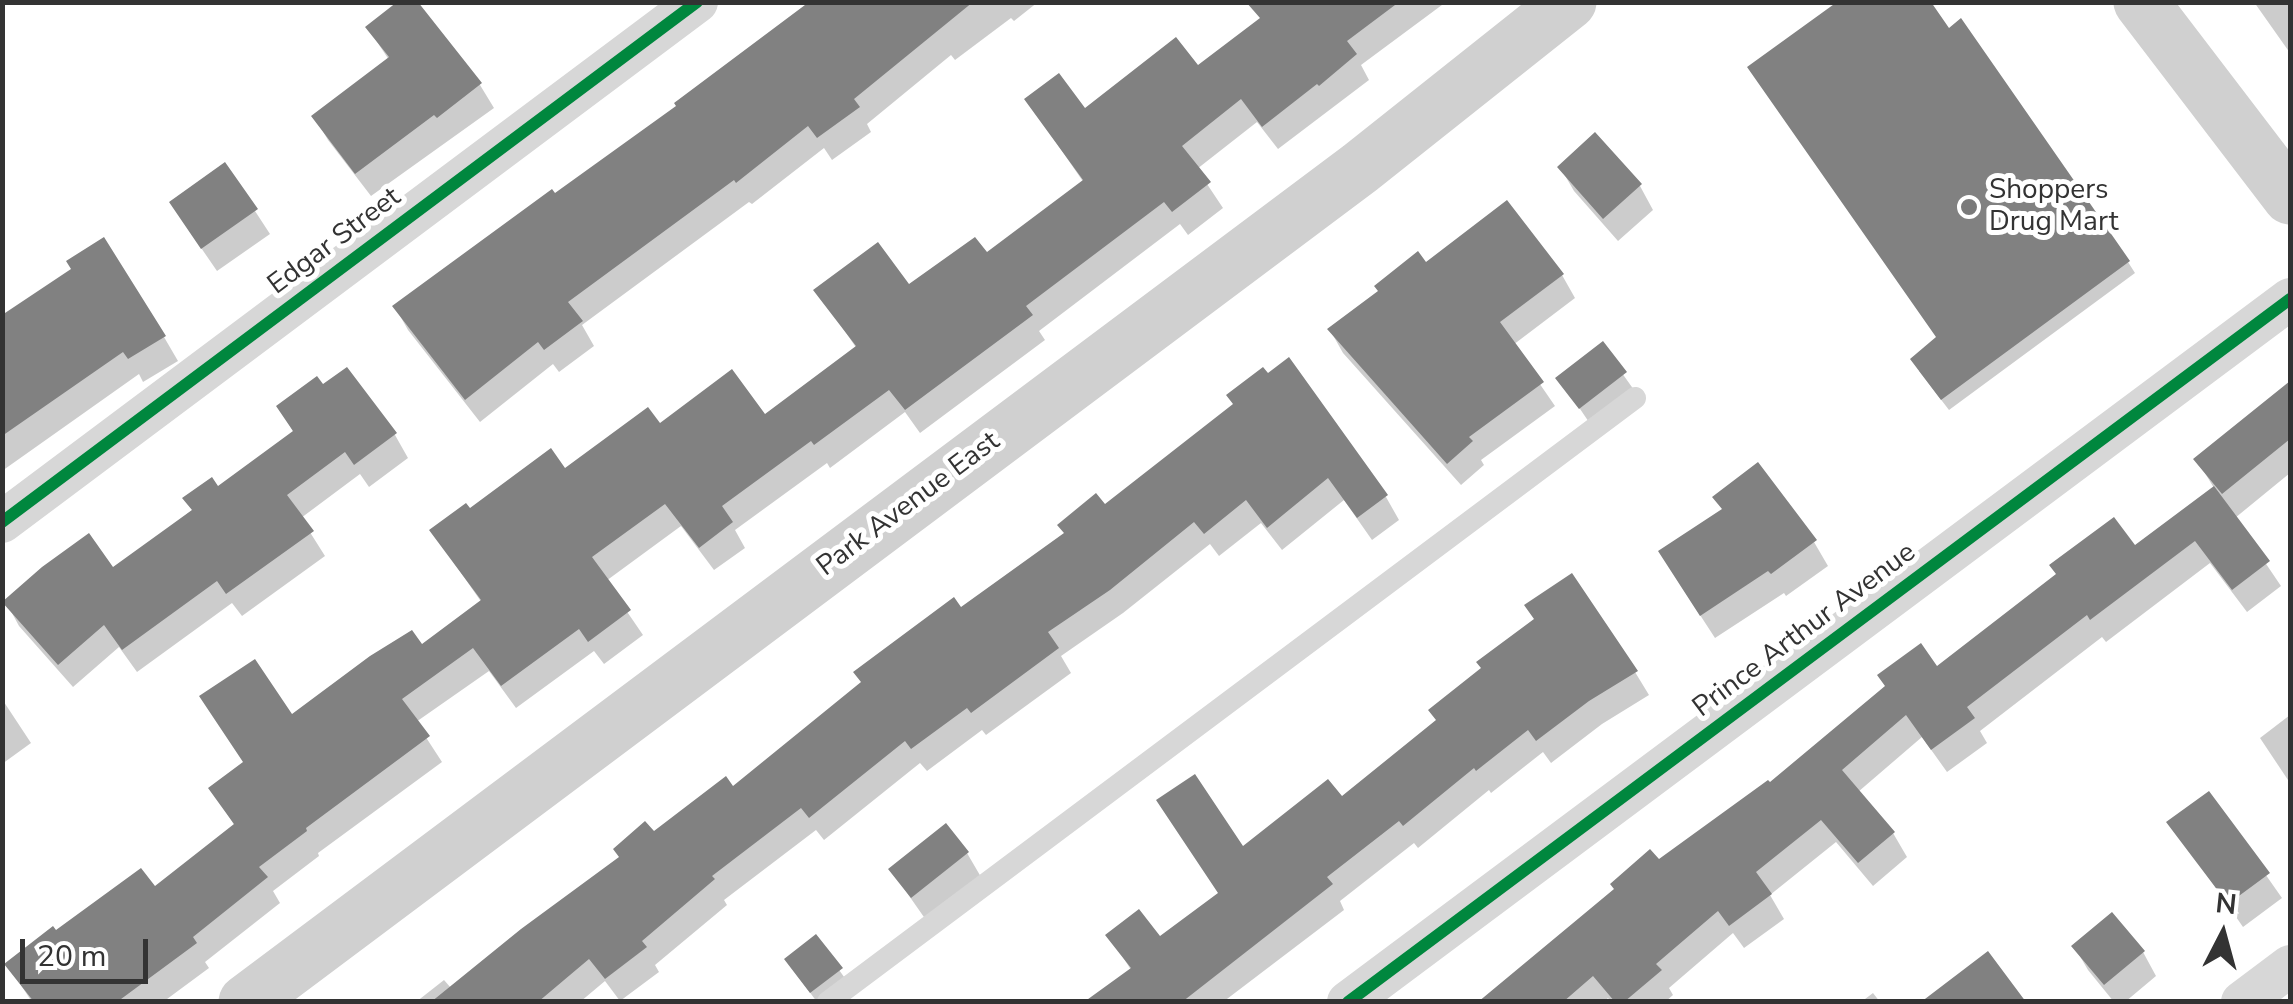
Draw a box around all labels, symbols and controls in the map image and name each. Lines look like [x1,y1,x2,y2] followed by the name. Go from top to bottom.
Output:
[1989,174,2118,240] place label: Shoppers Drug Mart
[262,181,408,303] street label: Edgar Street
[1958,196,1980,218] marker: Shoppers Drug Mart
[811,425,1007,585] street label: Park Avenue East
[1687,536,1923,726] street label: Prince Arthur Avenue
[2173,884,2273,984] north arrow
[2214,884,2239,924] text: N
[25,919,152,981] scale bar
[37,936,106,977] text: 20 m

